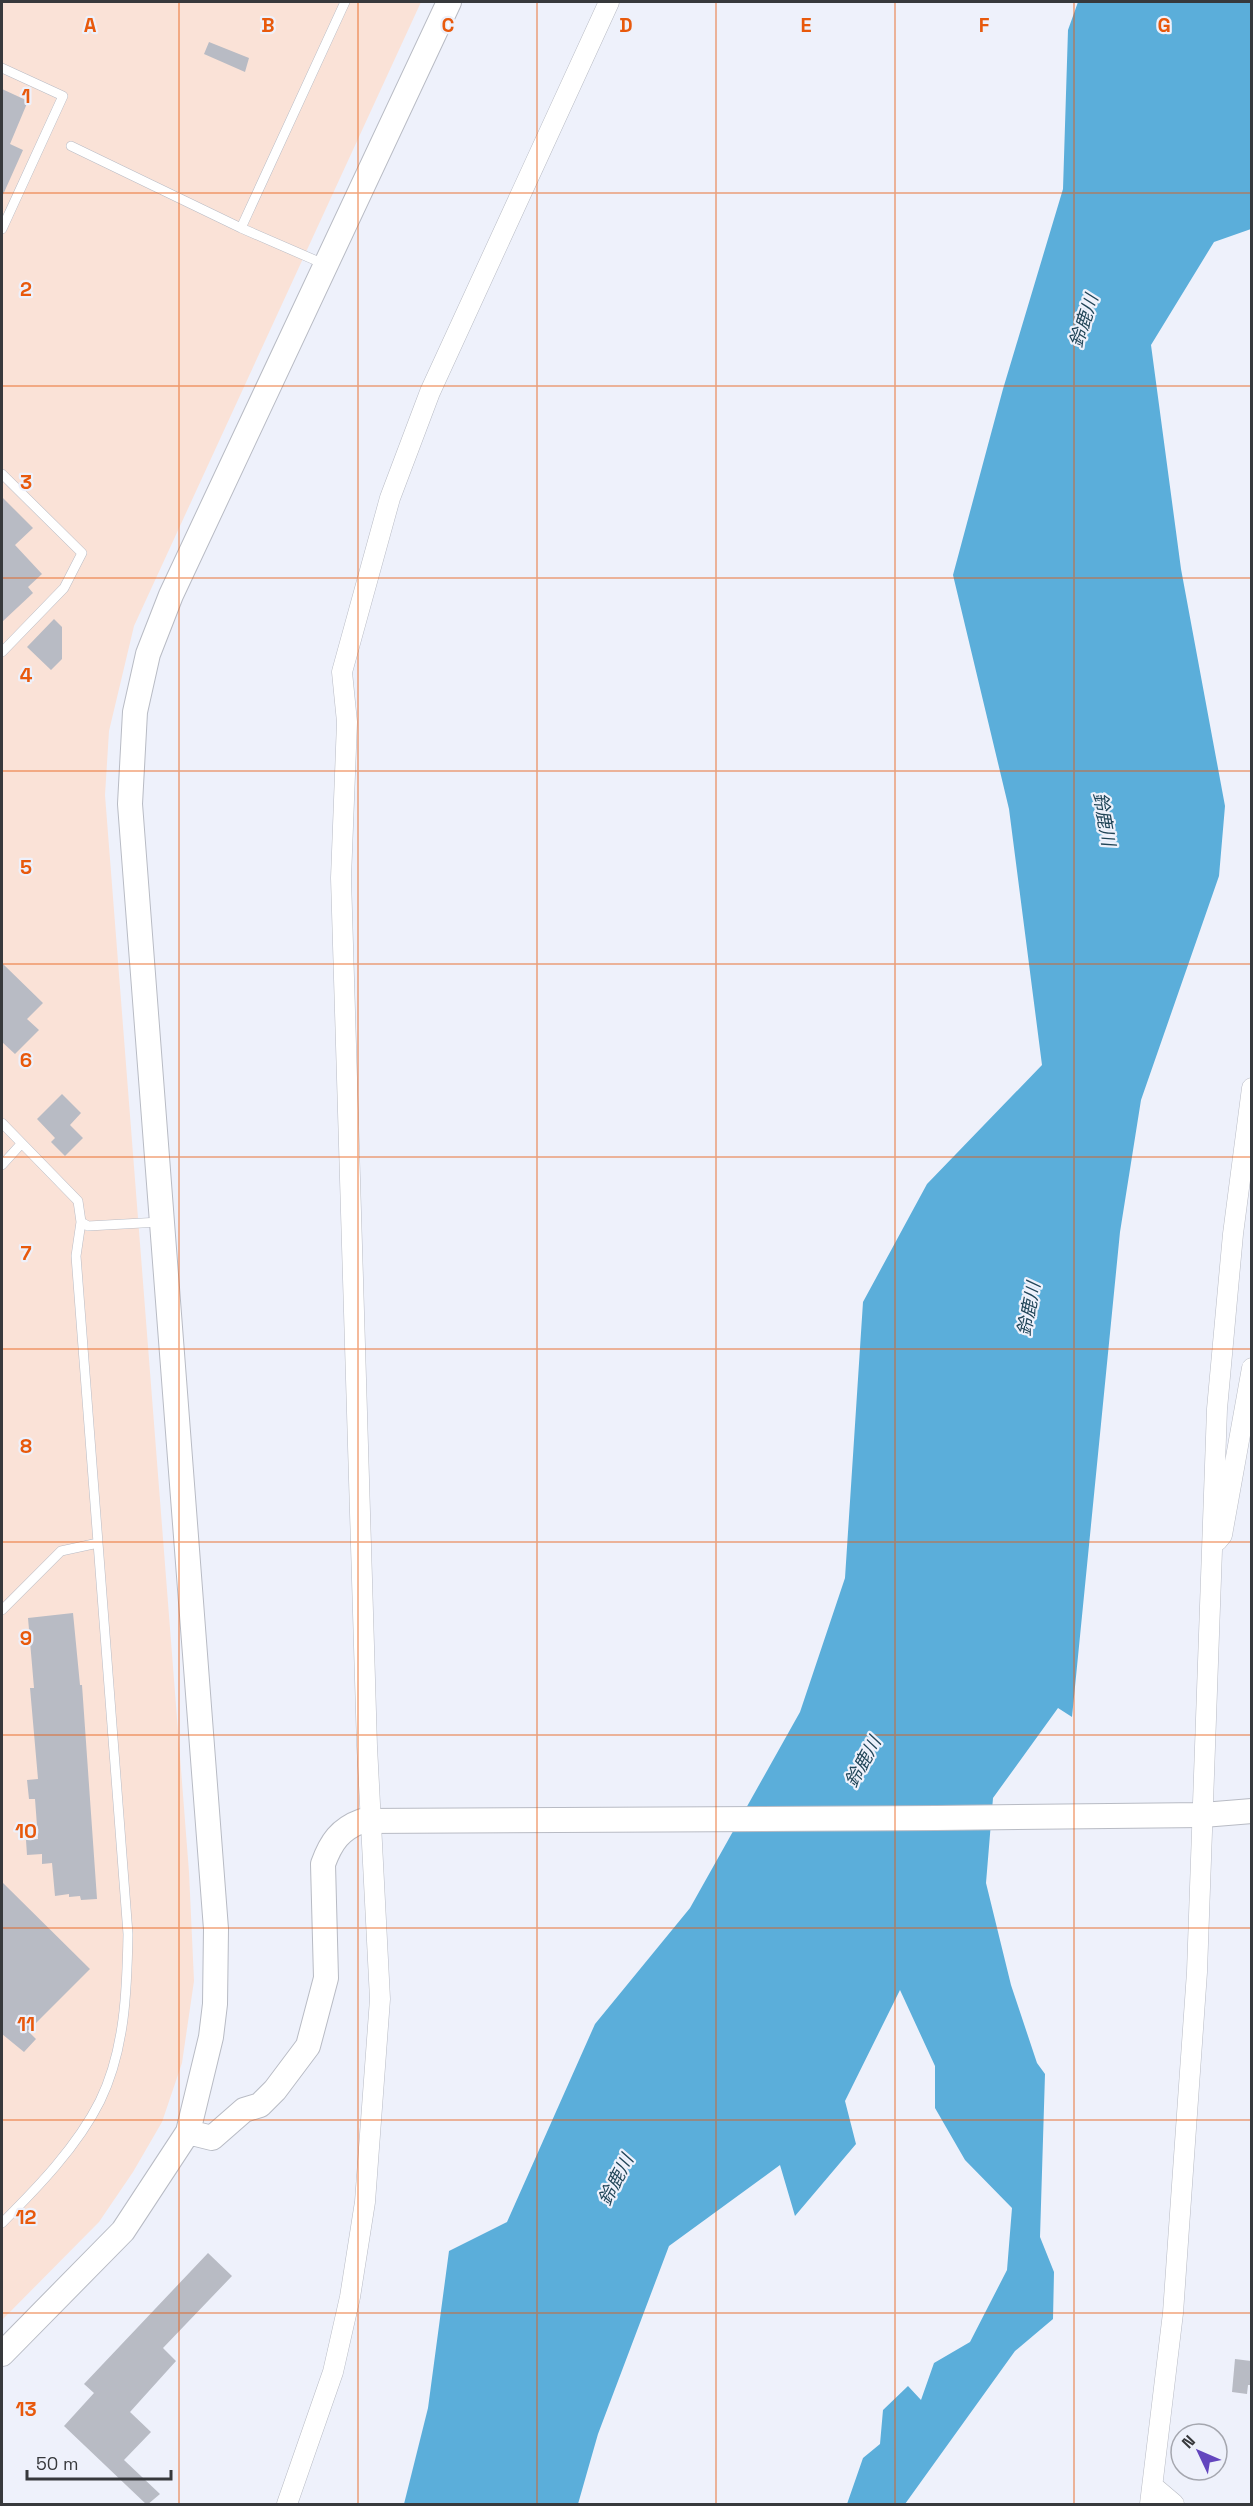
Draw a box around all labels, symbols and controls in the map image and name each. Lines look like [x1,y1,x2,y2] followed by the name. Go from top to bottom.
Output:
[84,12,97,38] text: A
[261,12,275,38] text: B
[442,12,455,38] text: C
[619,12,633,38] text: D
[800,12,812,38] text: E
[979,12,990,38] text: F
[1157,12,1171,38] text: G
[21,83,31,109] text: 1
[20,276,32,302] text: 2
[1064,290,1103,350] water label: 鈴鹿川
[20,469,32,495] text: 3
[20,662,33,688] text: 4
[1088,790,1121,849] water label: 鈴鹿川
[20,854,32,880] text: 5
[20,1047,32,1073] text: 6
[20,1240,32,1266] text: 7
[1012,1278,1045,1338] water label: 鈴鹿川
[20,1433,32,1459] text: 8
[20,1625,32,1651] text: 9
[839,1731,887,1791] water label: 鈴鹿川
[15,1818,37,1844] text: 10
[17,2011,35,2037] text: 11
[593,2149,639,2209] water label: 鈴鹿川
[16,2204,37,2230] text: 12
[15,2396,37,2422] text: 13
[1169,2422,1229,2482] north arrow
[1177,2431,1200,2453] text: N
[27,2443,171,2481] scale bar
[36,2452,78,2475] text: 50 m

